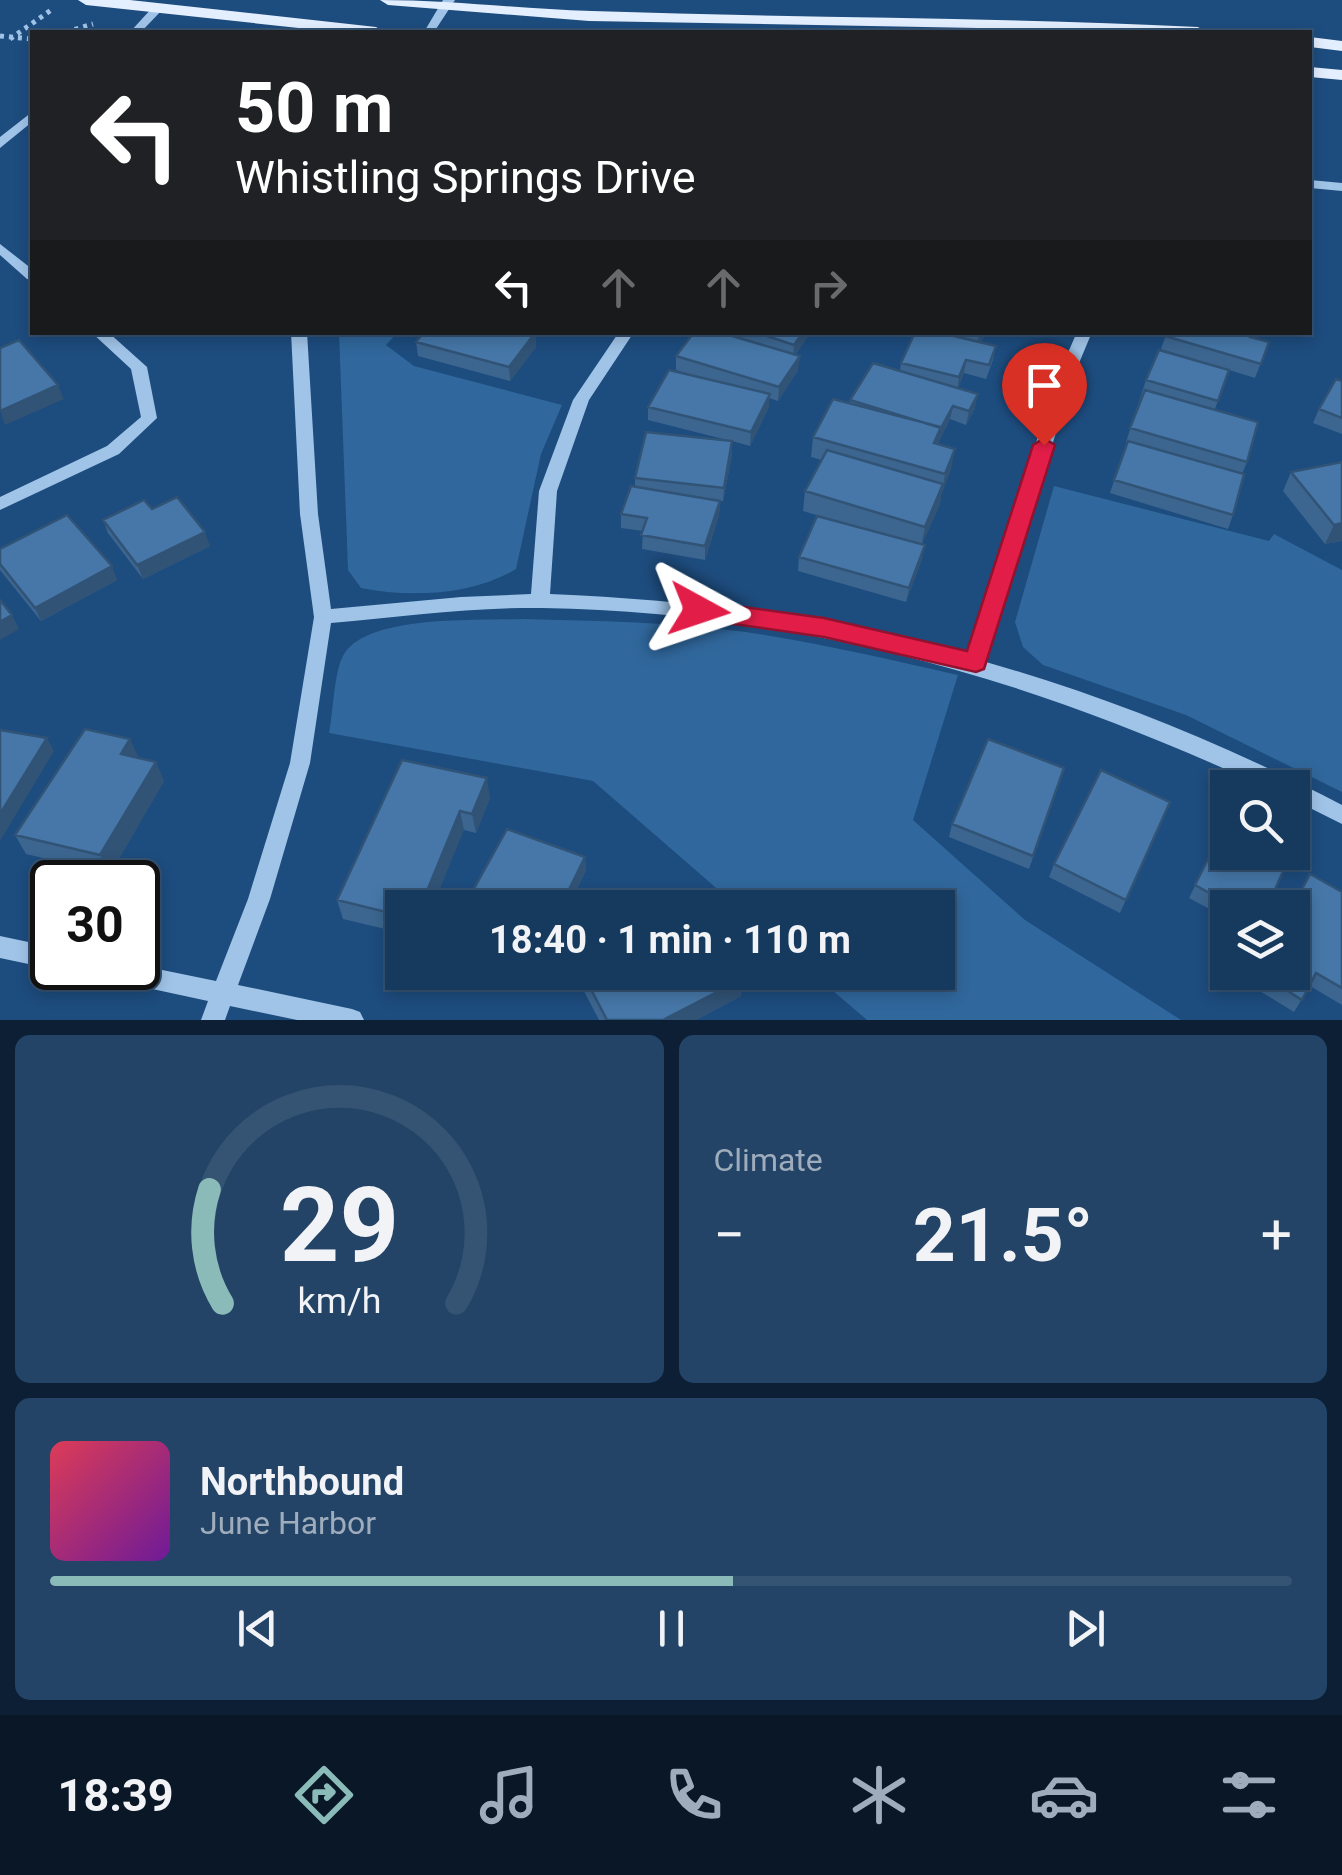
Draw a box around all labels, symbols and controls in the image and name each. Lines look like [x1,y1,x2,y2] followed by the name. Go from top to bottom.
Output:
[235,67,393,149] text: 50 m
[70,70,200,200] icon: left
[235,151,696,204] text: Whistling Springs Drive
[486,260,541,315] icon: left
[591,260,646,315] icon: ahead
[696,260,751,315] icon: ahead
[801,260,856,315] icon: right
[1002,343,1087,446] pin
[1017,358,1072,413] icon: arrive
[647,558,751,662] position arrow
[1210,770,1310,990] map controls
[1210,770,1310,870] button: search
[30,860,160,990] speed limit sign: 30
[1210,890,1310,990] button: layers
[489,918,851,962] text: 18:40 · 1 min · 110 m
[714,1141,823,1179] text: Climate
[280,1165,399,1286] text: 29
[913,1191,1093,1279] text: 21.5°
[714,1203,745,1267] text: −
[1261,1203,1292,1267] text: +
[297,1280,381,1322] text: km/h
[200,1460,404,1504] text: Northbound
[200,1504,376,1542] text: June Harbor
[230,1601,285,1656] icon: previous
[644,1601,699,1656] icon: pause
[1058,1601,1113,1656] icon: next
[289,1760,359,1830] icon: directions
[474,1760,544,1830] icon: music
[659,1760,729,1830] icon: phone
[844,1760,914,1830] icon: climate
[1029,1760,1099,1830] icon: car
[1214,1760,1284,1830] icon: filters
[58,1769,174,1822] text: 18:39

